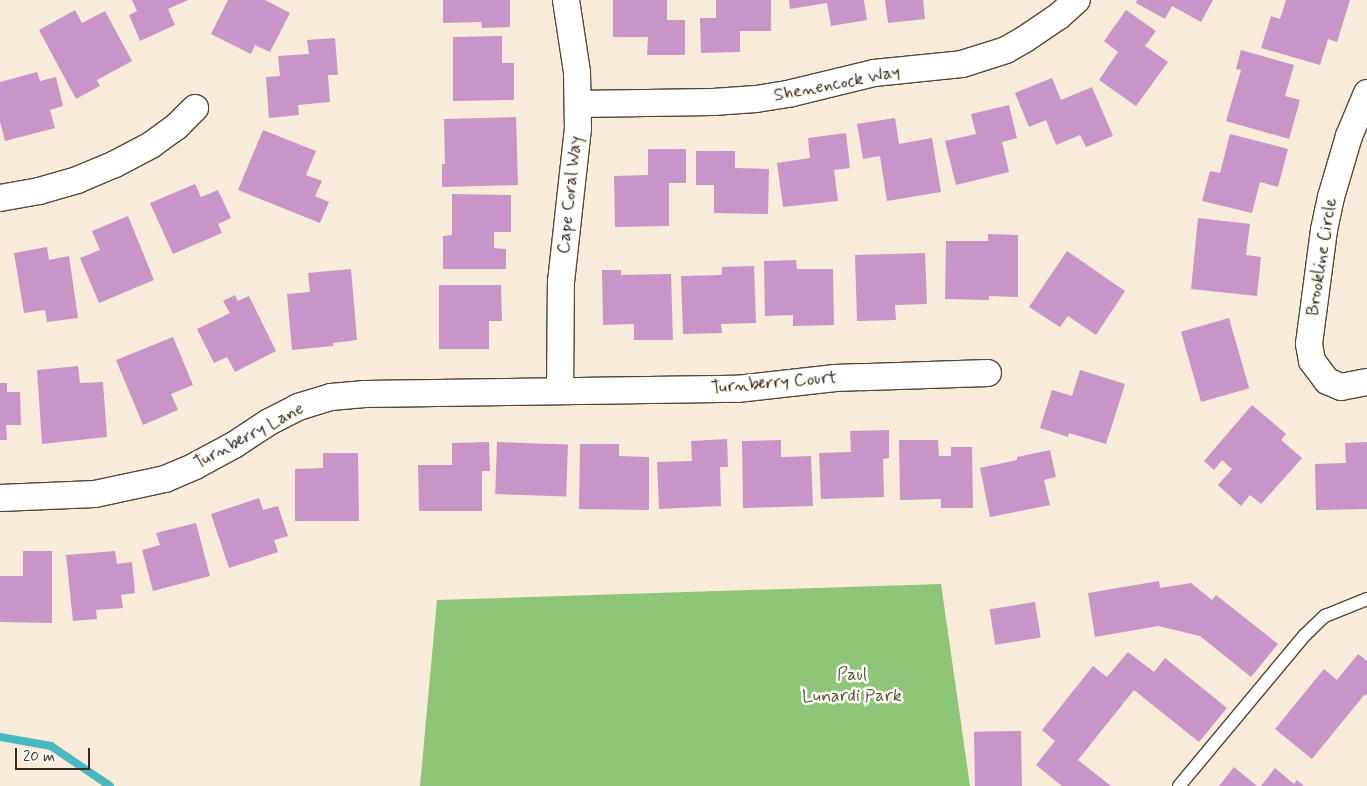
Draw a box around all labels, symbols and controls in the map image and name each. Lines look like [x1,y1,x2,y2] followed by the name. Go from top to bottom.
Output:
[771,61,903,107] street label: Shenencock Way
[553,133,587,257] street label: Cape Coral Way
[1302,196,1342,318] street label: Brookline Circle
[710,367,838,399] street label: Turnberry Court
[190,398,308,474] street label: Turnberry Lane
[803,665,901,708] park label: Paul Lunardi Park
[18,738,92,770] scale bar
[23,747,55,767] text: 20 m

